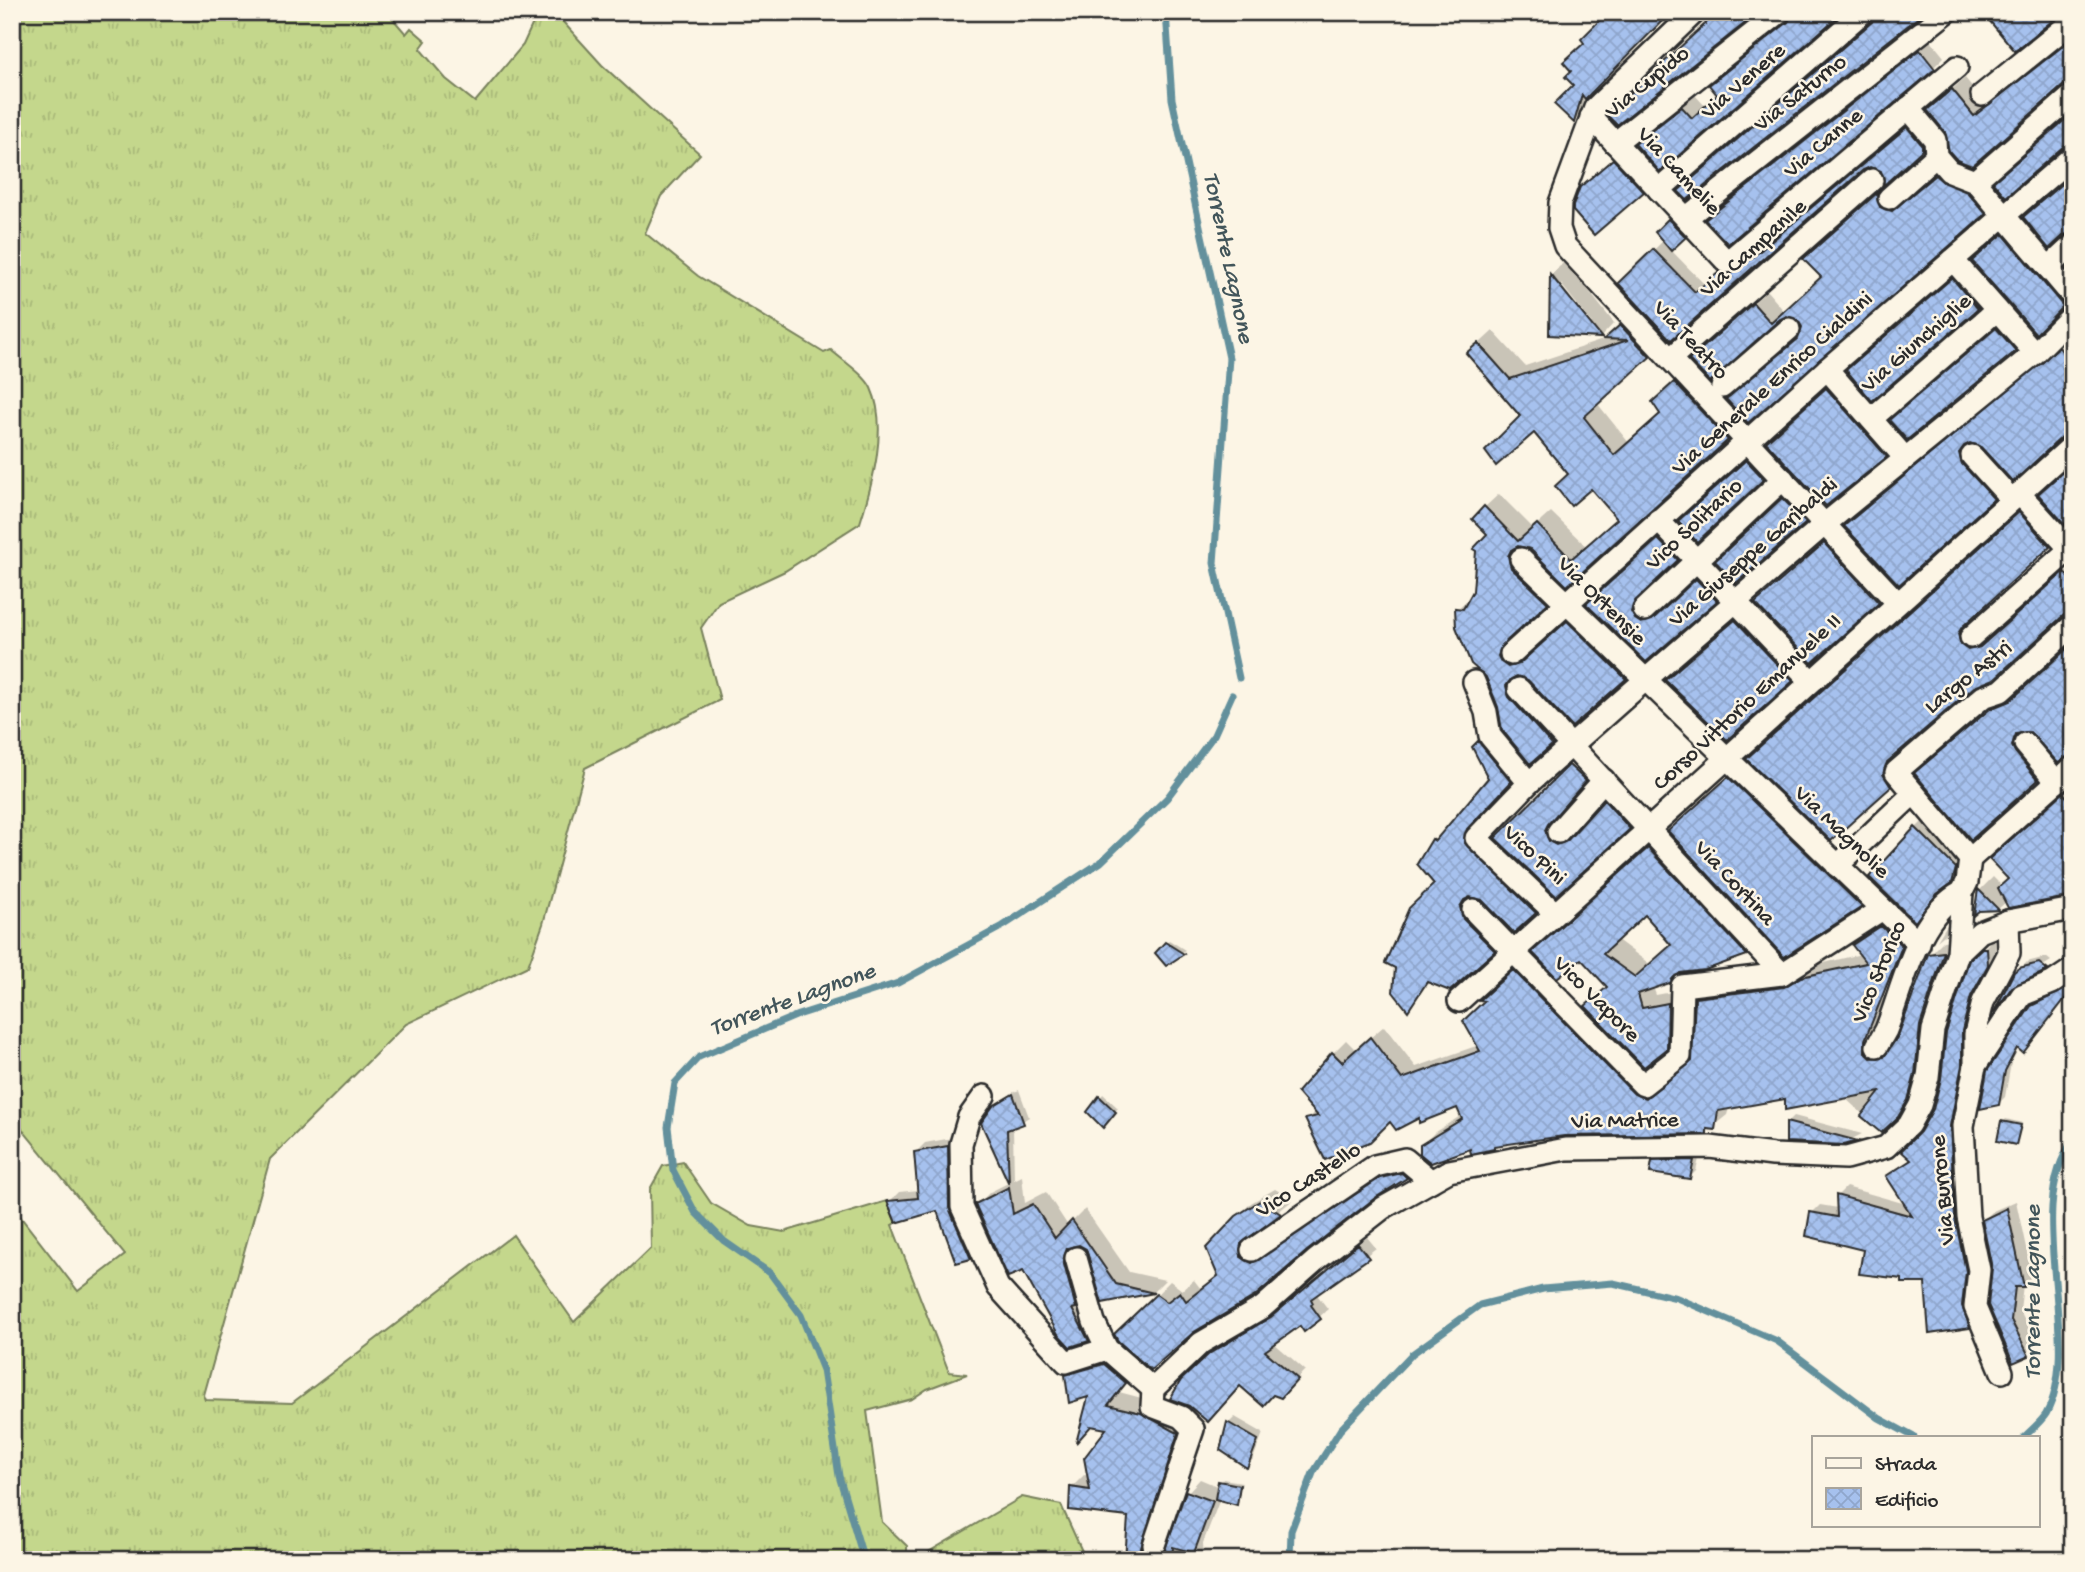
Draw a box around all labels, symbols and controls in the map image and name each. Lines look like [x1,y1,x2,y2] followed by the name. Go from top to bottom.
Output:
[1695,37,1793,127] street label: Via Venere
[1599,41,1696,126] street label: Via Cupido
[1748,49,1853,139] street label: Via Saturno
[1778,102,1870,186] street label: Via Canne
[1629,121,1727,223] street label: Via Camelie
[1195,170,1260,348] water label: Torrente Lagnone
[1694,193,1814,305] street label: Via Campanile
[1666,286,1879,482] street label: Via Generale Enrico Cialdini
[1856,288,1979,400] street label: Via Giunchiglie
[1646,295,1734,386] street label: Via Teatro
[1663,472,1844,635] street label: Via Giuseppe Garibaldi
[1640,473,1749,577] street label: Vico Solitario
[1550,551,1652,653] street label: Via Ortensie
[1648,609,1848,797] street label: Corso Vittorio Emanuele II
[1920,635,2018,721] street label: Largo Astri
[1787,780,1895,886] street label: Via Magnolie
[1496,819,1571,892] street label: Vico Pini
[1687,835,1781,933] street label: Via Cortina
[1846,917,1914,1028] street label: Vico Storico
[1546,950,1646,1050] street label: Vico Vapore
[706,957,881,1044] water label: Torrente Lagnone
[1570,1108,1680,1136] street label: Via Matrice
[1926,1133,1962,1247] street label: Via Burrone
[1250,1137,1367,1226] street label: Vico Castello
[2020,1204,2049,1379] water label: Torrente Lagnone
[1812,1436,2039,1526] legend
[1875,1454,1938,1479] text: Strada
[1875,1490,1939,1515] text: Edificio

